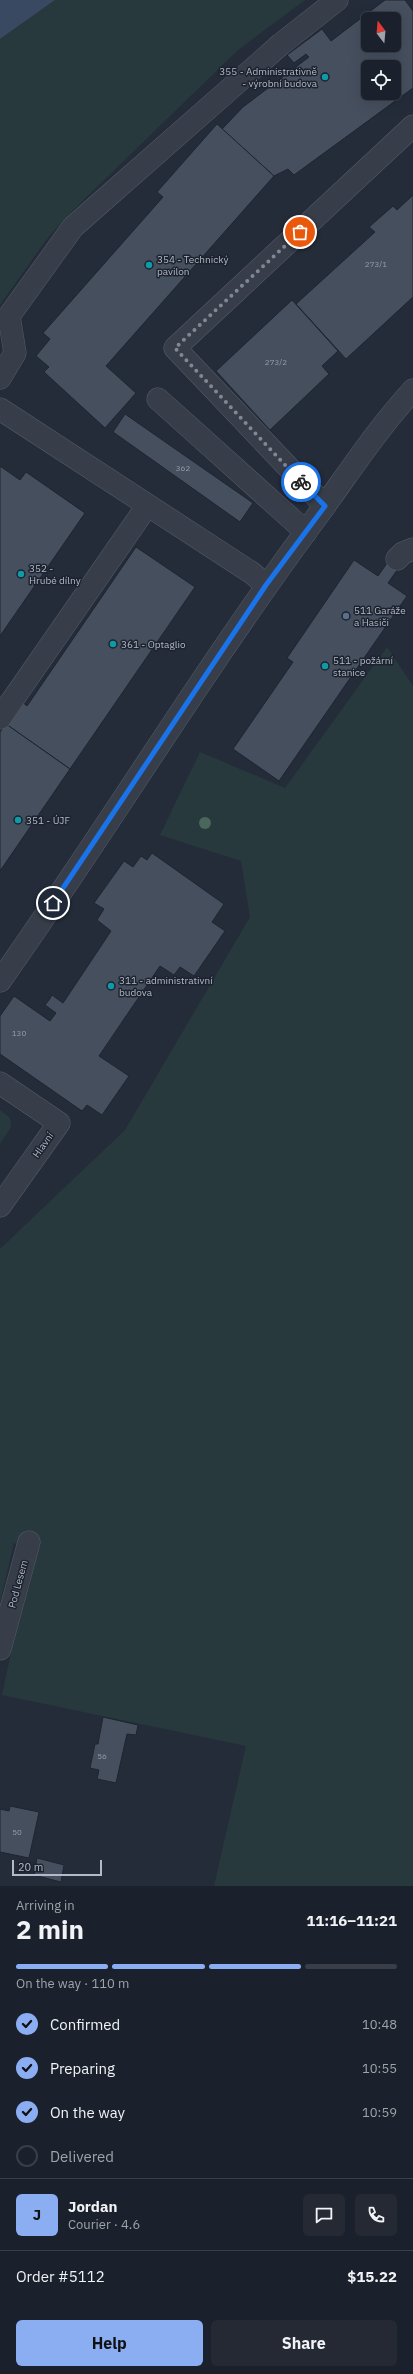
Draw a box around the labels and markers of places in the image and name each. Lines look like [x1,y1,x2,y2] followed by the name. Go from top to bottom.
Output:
[219,65,318,90] place label: 355 - Administrativně - výrobní budova
[320,72,330,82] marker: 355 - Administrativně - výrobní budova
[283,215,317,249] pin
[157,253,228,278] place label: 354 - Technický pavilon
[144,260,154,270] marker: 354 - Technický pavilon
[29,562,81,587] place label: 352 - Hrubé dílny
[16,569,26,579] marker: 352 - Hrubé dílny
[354,604,406,629] place label: 511 Garáže a Hasiči
[341,611,351,621] marker: 511 Garáže a Hasiči
[121,638,186,651] place label: 361 - Optaglio
[108,639,118,649] marker: 361 - Optaglio
[333,654,393,679] place label: 511 - požární stanice
[320,661,330,671] marker: 511 - požární stanice
[26,814,70,827] place label: 351 - ÚJF
[13,815,23,825] marker: 351 - ÚJF
[36,886,70,920] pin
[119,974,213,999] place label: 311 - administrativní budova
[106,981,116,991] marker: 311 - administrativní budova

